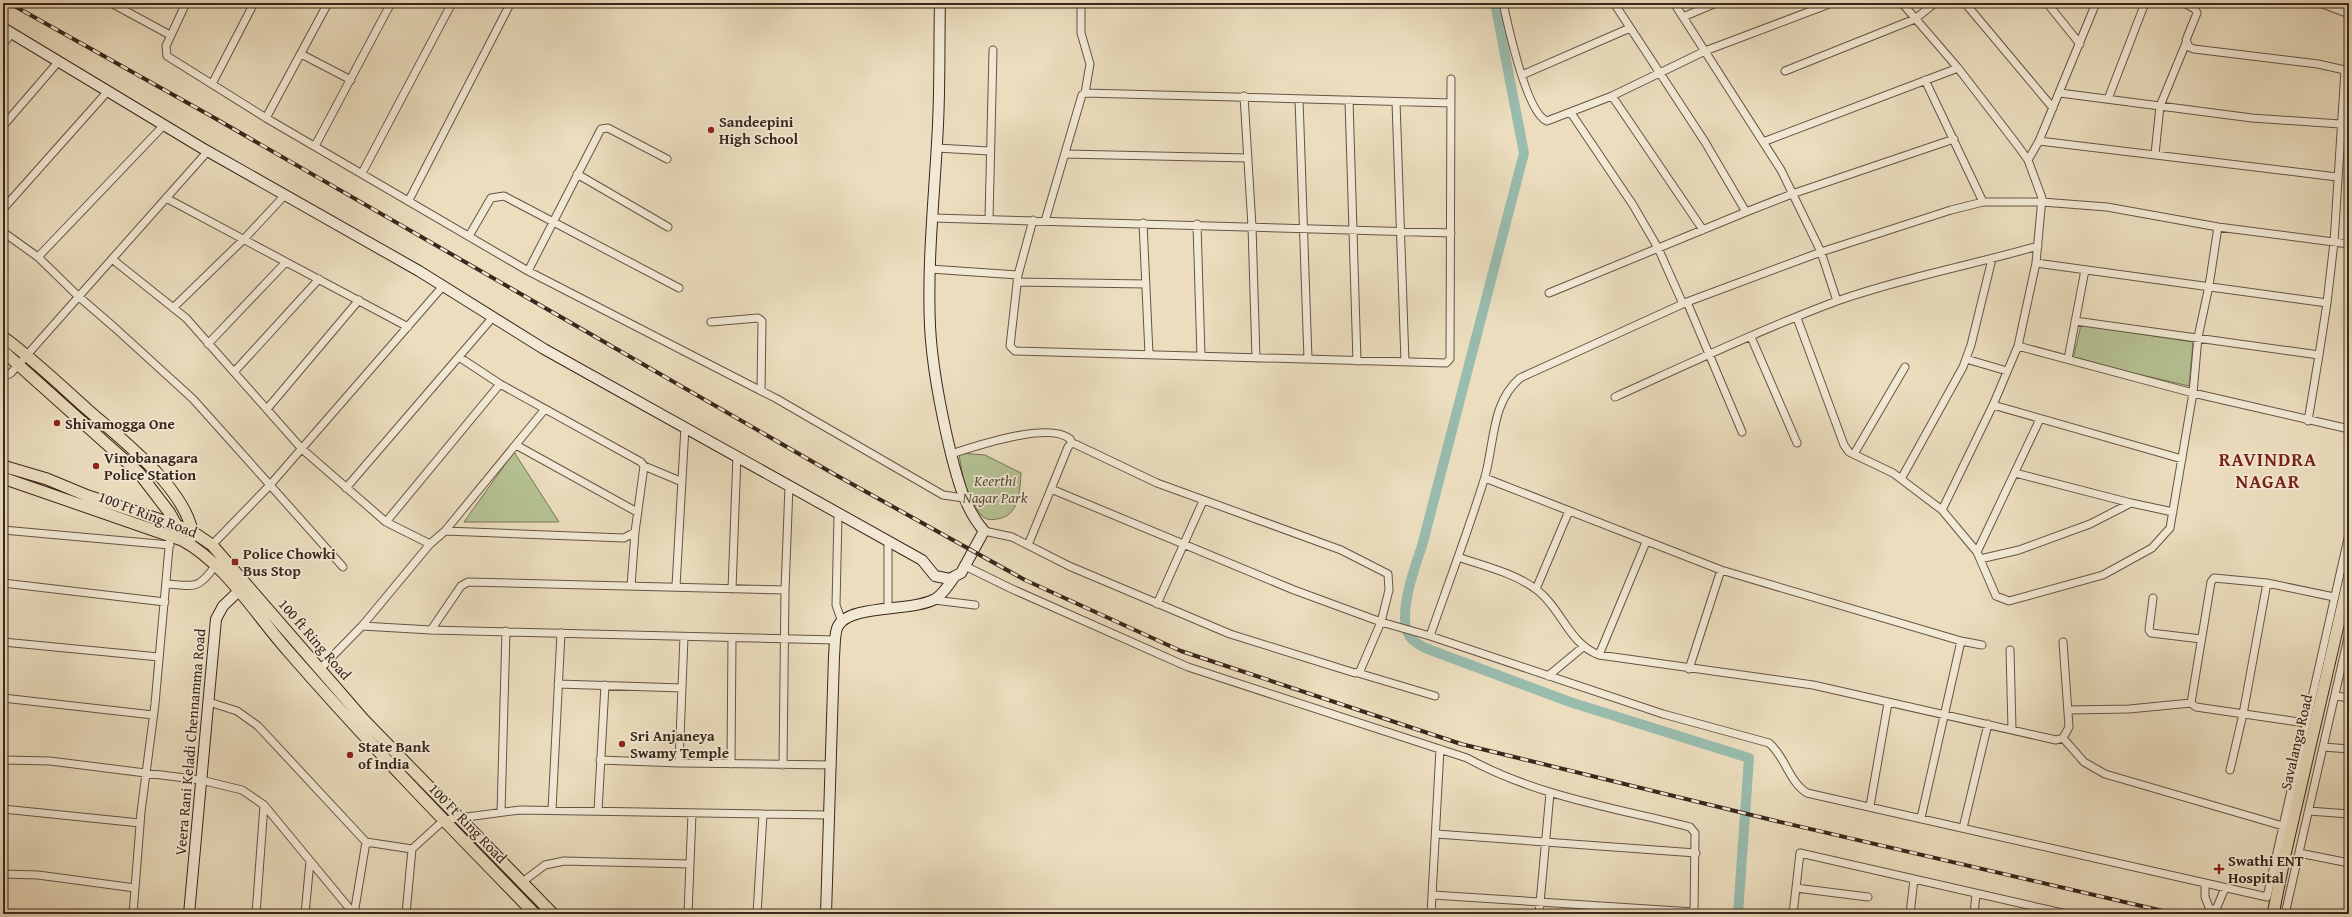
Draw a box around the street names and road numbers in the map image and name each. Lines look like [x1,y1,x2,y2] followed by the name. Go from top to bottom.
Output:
[96,486,200,542] street label: 100 Ft Ring Road
[274,594,356,684] street label: 100 ft Ring Road
[170,628,210,856] street label: Veera Rani Keladi Chennamma Road
[2275,692,2317,792] street label: Savalanga Road
[424,778,512,868] street label: 100 Ft Ring Road

